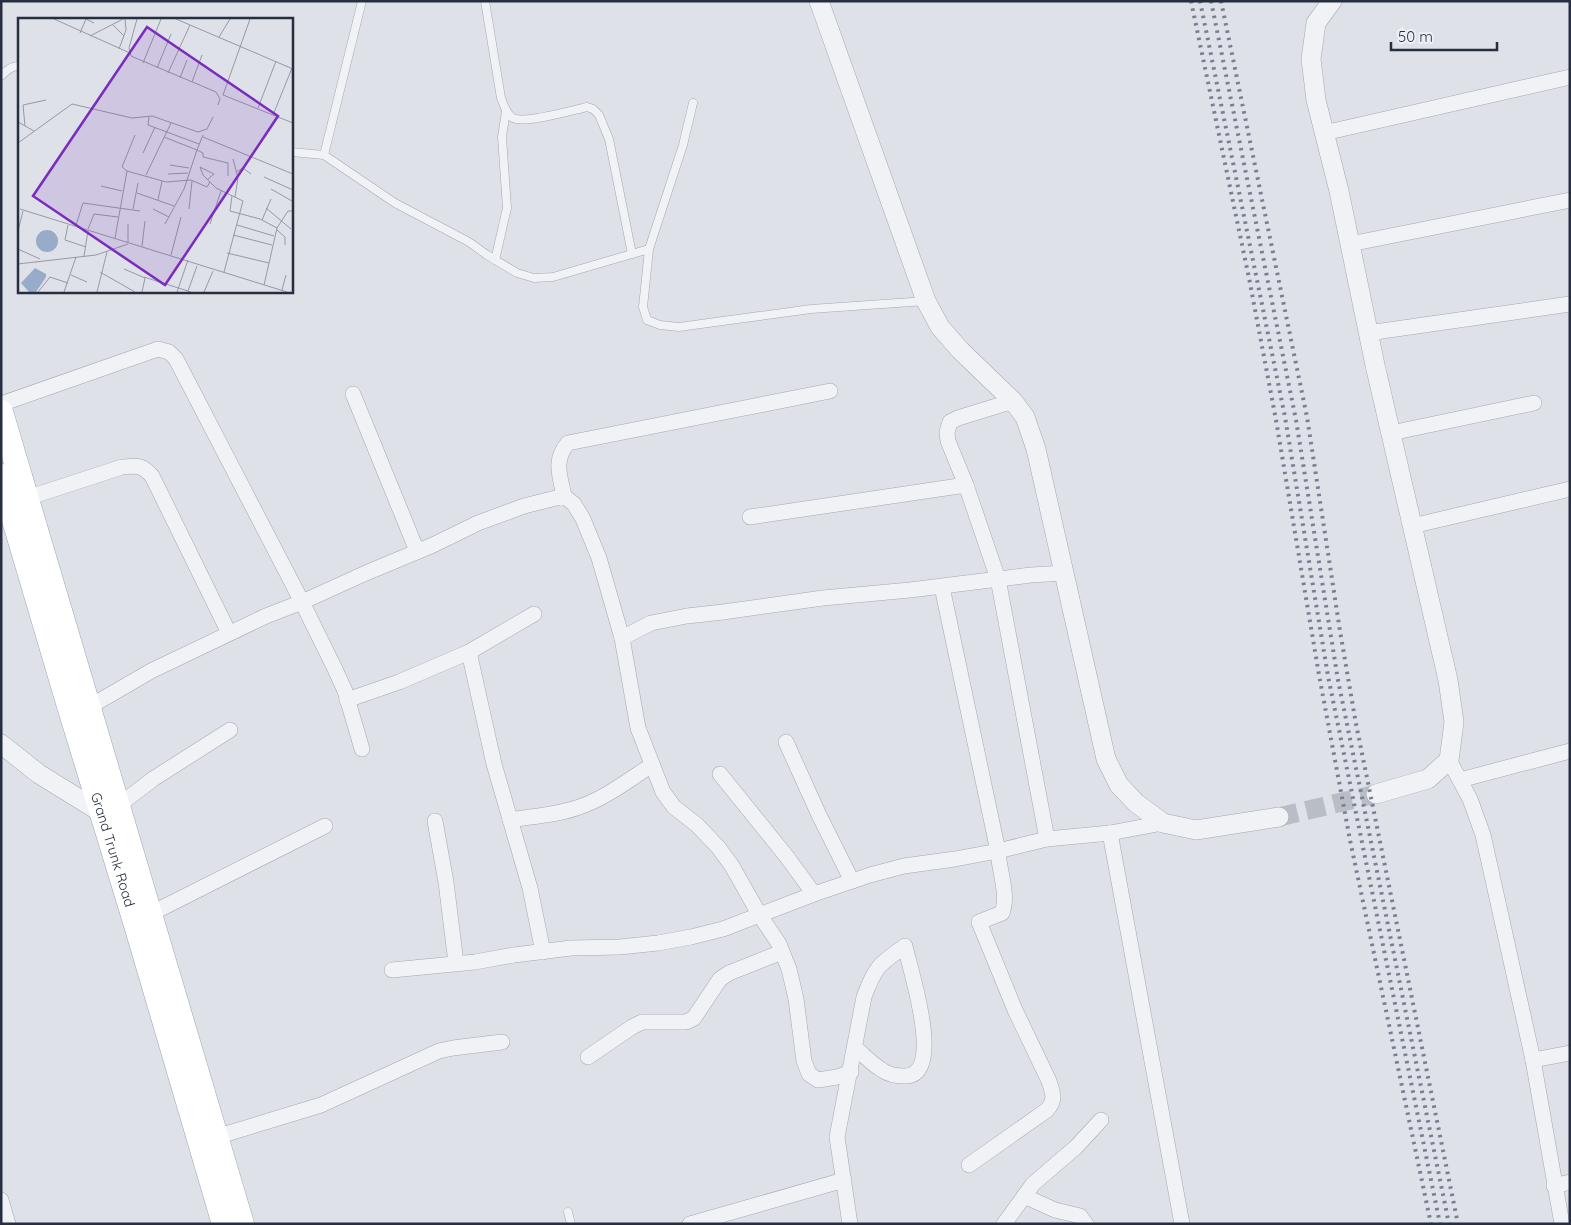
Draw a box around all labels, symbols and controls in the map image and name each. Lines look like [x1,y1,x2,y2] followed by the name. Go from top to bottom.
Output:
[18,18,292,292] inset map
[1391,20,1497,52] scale bar
[1398,27,1433,46] text: 50 m
[87,790,139,909] street label: Grand Trunk Road

